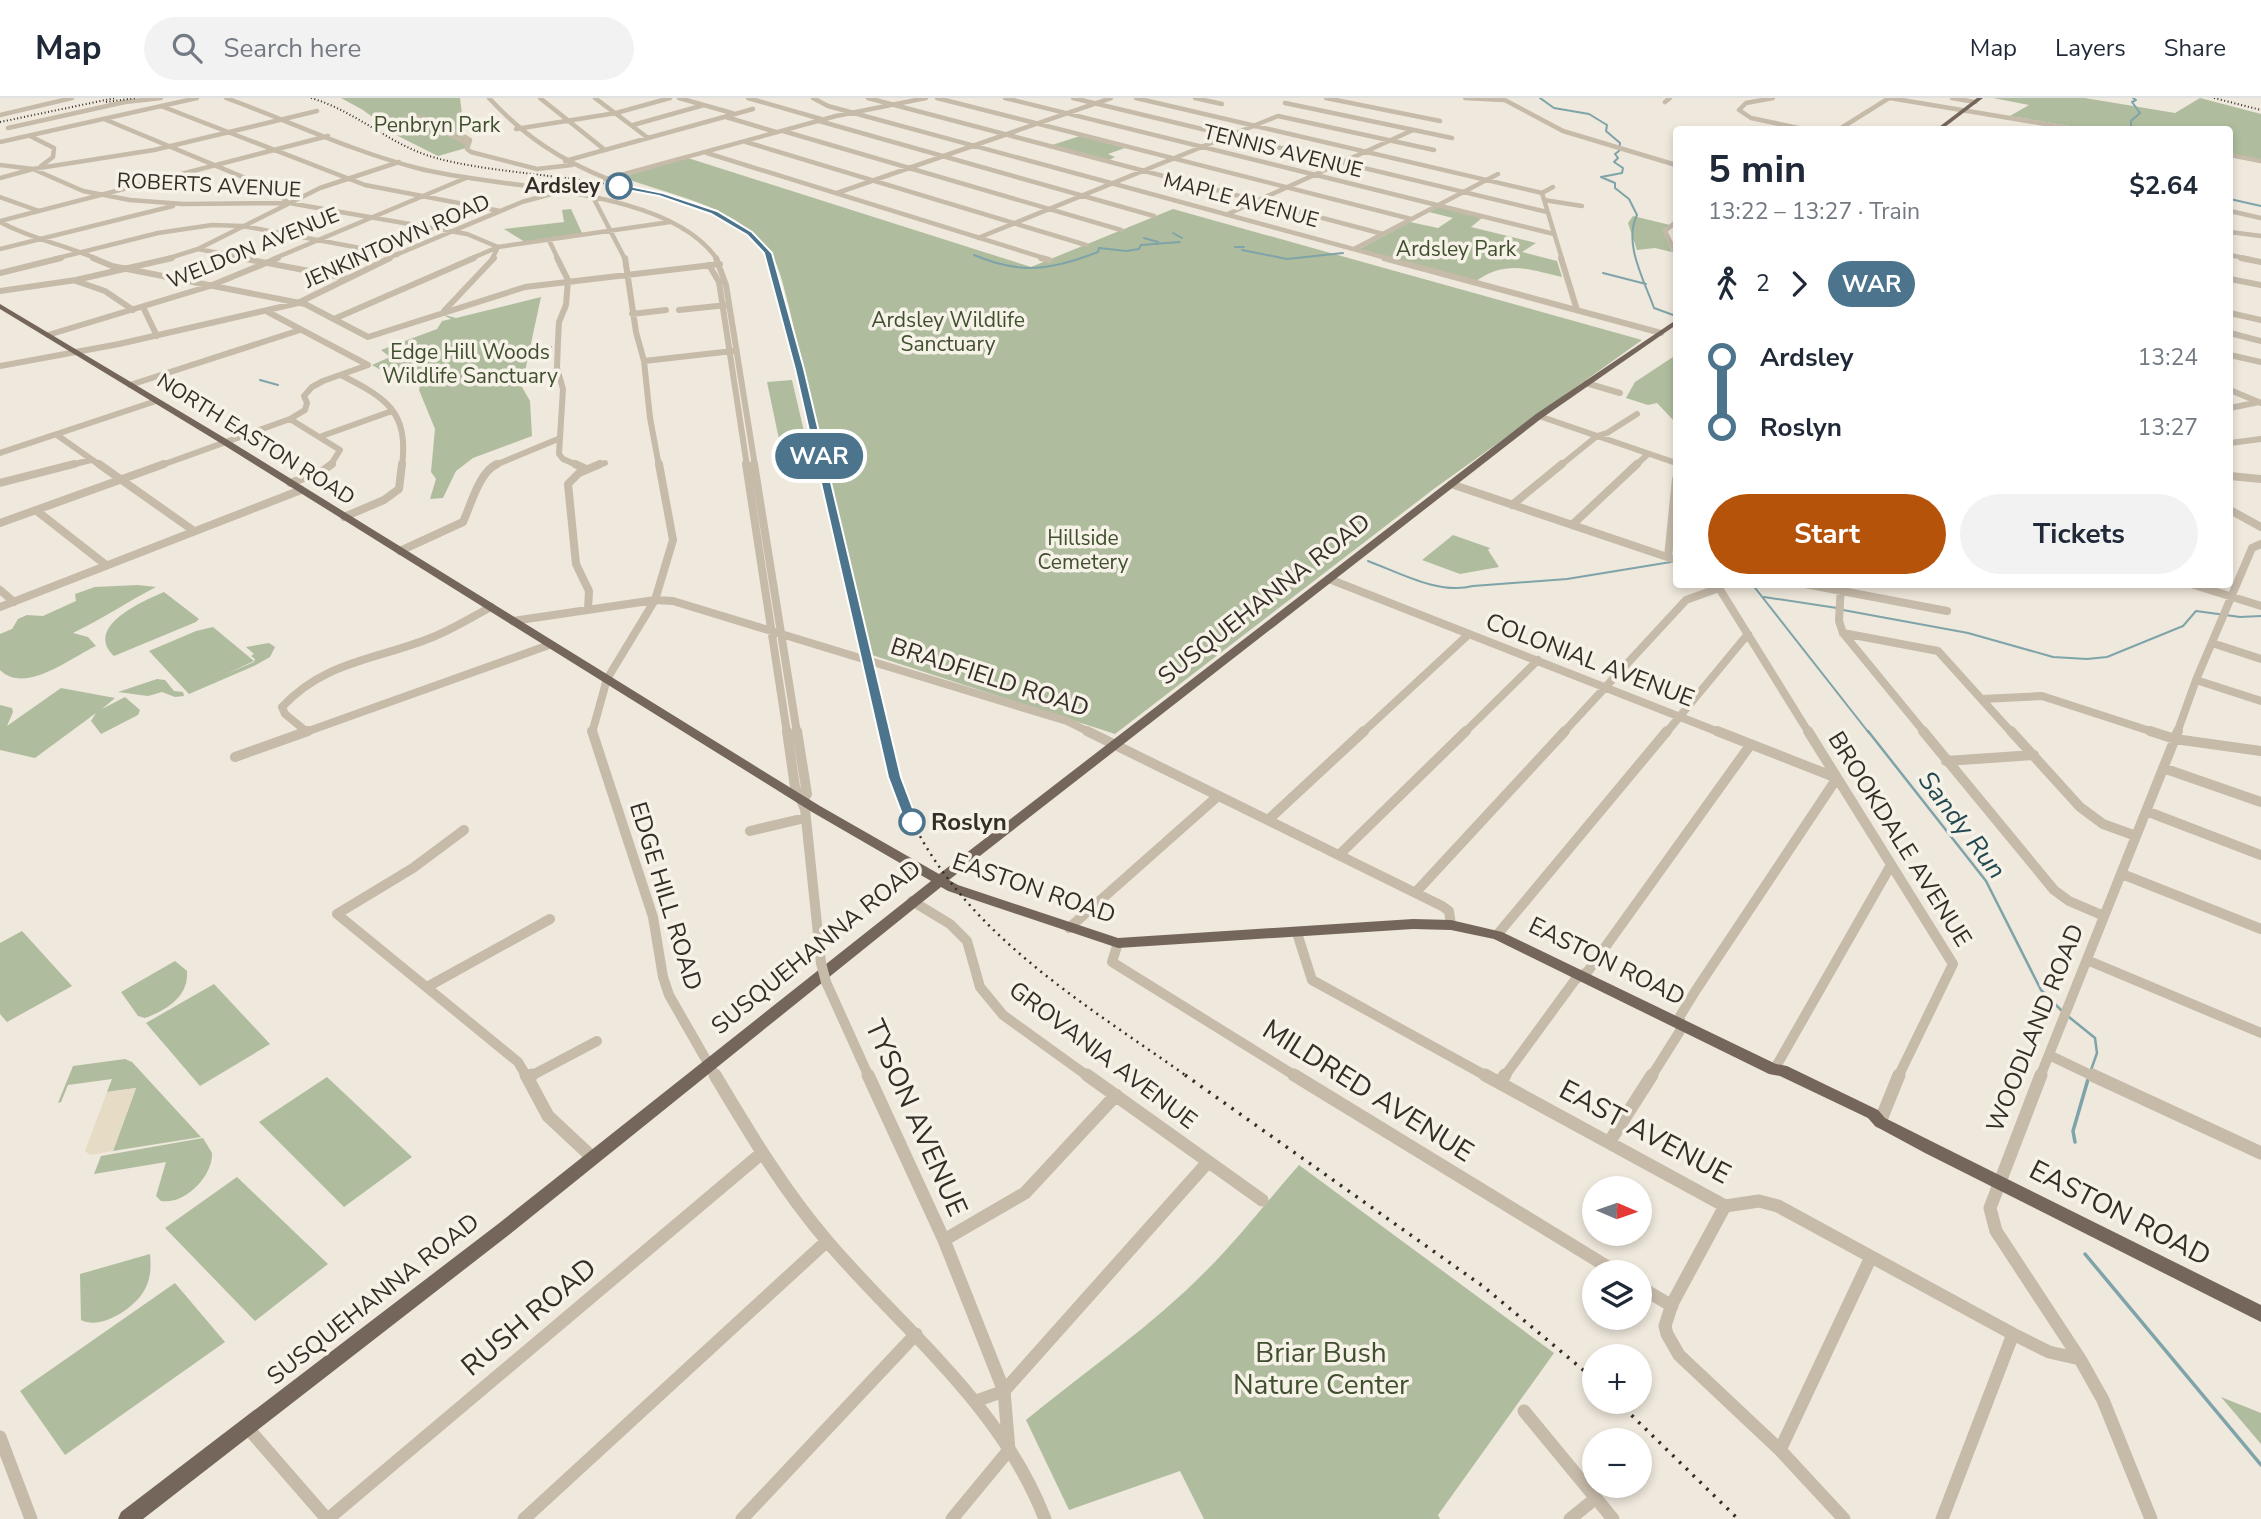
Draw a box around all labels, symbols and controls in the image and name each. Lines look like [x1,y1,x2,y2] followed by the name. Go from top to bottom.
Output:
[144,17,634,80] search box
[35,26,102,71] text: Map
[168,29,206,67] icon: search
[224,31,361,66] text: Search here
[1970,32,2017,64] text: Map
[2055,32,2126,64] text: Layers
[2164,32,2226,64] text: Share
[374,111,501,139] park label: Penbryn Park
[1200,118,1366,184] street label: TENNIS AVENUE
[1708,144,1806,195] text: 5 min
[116,166,302,204] street label: ROBERTS AVENUE
[1160,166,1322,234] street label: MAPLE AVENUE
[2129,168,2198,203] text: $2.64
[525,172,601,200] place label: Ardsley
[606,173,632,199] marker: Ardsley
[299,187,494,295] street label: JENKINTOWN ROAD
[1708,196,1920,227] text: 13:22 – 13:27 · Train
[163,201,343,295] street label: WELDON AVENUE
[1396,235,1517,263] park label: Ardsley Park
[1708,265,1746,303] icon: walk
[1780,265,1818,303] icon: forward
[1756,268,1770,299] text: 2
[1842,268,1901,300] text: WAR
[871,306,1025,358] park label: Ardsley Wildlife Sanctuary
[382,338,558,390] park label: Edge Hill Woods Wildlife Sanctuary
[1760,340,1853,375] text: Ardsley
[2138,342,2198,373] text: 13:24
[152,367,360,511] street label: NORTH EASTON ROAD
[1760,410,1842,445] text: Roslyn
[2138,412,2198,443] text: 13:27
[779,433,859,479] line badge: WAR
[789,440,849,472] text: WAR
[1708,494,1946,574] button: Start
[1960,494,2198,574] button: Tickets
[1151,506,1377,692] street label: SUSQUEHANNA ROAD
[1037,524,1129,576] park label: Hillside Cemetery
[1481,605,1699,715] street label: COLONIAL AVENUE
[887,630,1093,724] street label: BRADFIELD ROAD
[1821,725,1979,953] street label: BROOKDALE AVENUE
[1910,764,2014,886] water label: Sandy Run
[622,798,710,994] street label: EDGE HILL ROAD
[931,806,1007,838] place label: Roslyn
[899,809,925,835] marker: Roslyn
[948,845,1120,931] street label: EASTON ROAD
[704,852,928,1042] street label: SUSQUEHANNA ROAD
[1523,909,1691,1013] street label: EASTON ROAD
[1979,919,2091,1137] street label: WOODLAND ROAD
[1002,974,1204,1136] street label: GROVANIA AVENUE
[1255,1011,1481,1171] street label: MILDRED AVENUE
[856,1014,976,1222] street label: TYSON AVENUE
[1553,1071,1737,1193] street label: EAST AVENUE
[2023,1151,2217,1275] street label: EASTON ROAD
[1582,1176,1652,1246] north arrow
[1582,1176,1652,1498] map controls
[260,1206,486,1392] street label: SUSQUEHANNA ROAD
[453,1249,605,1385] street label: RUSH ROAD
[1582,1260,1652,1330] button: layers
[1233,1334,1409,1404] park label: Briar Bush Nature Center
[1582,1344,1652,1414] button: +
[1582,1428,1652,1498] button: −

